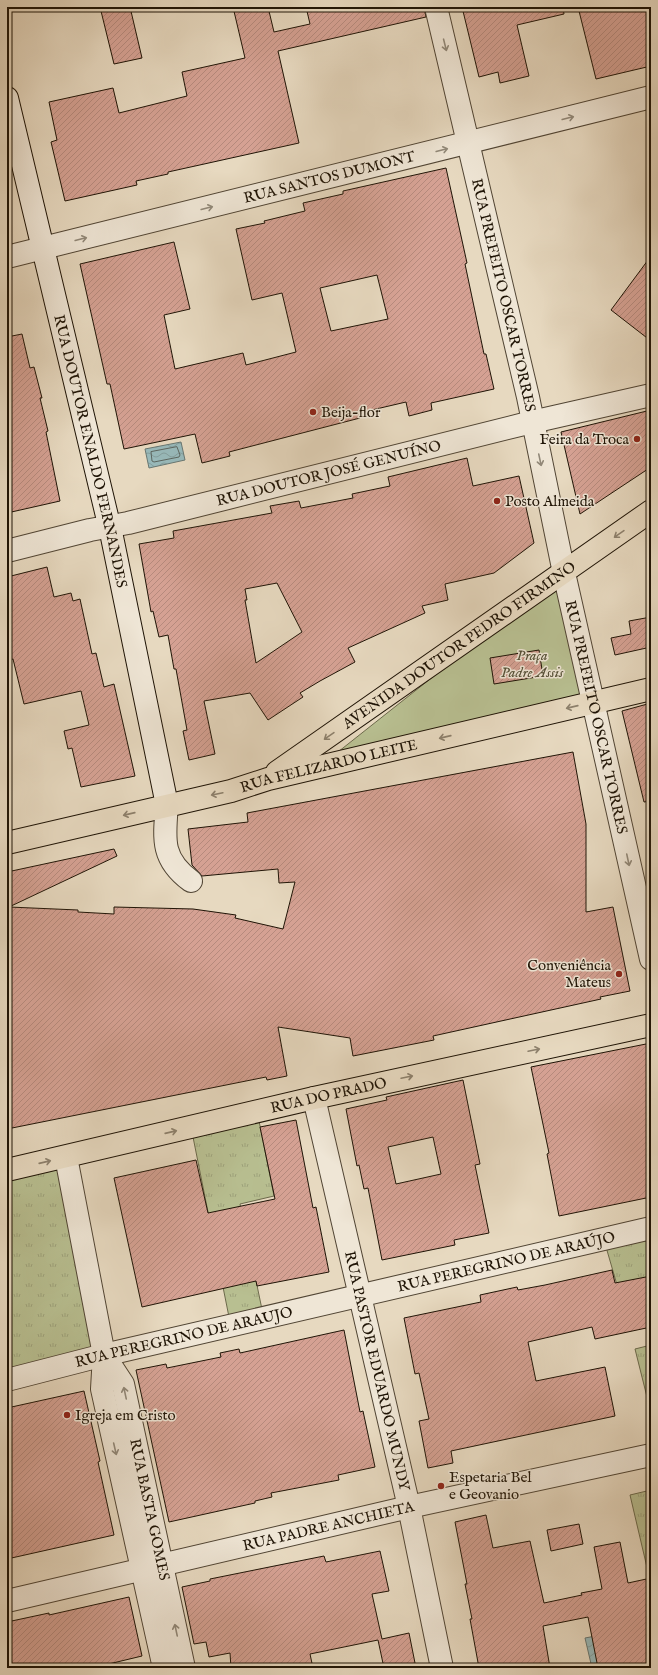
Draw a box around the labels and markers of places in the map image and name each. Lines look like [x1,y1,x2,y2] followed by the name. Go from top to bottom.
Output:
[321,403,381,422] place label: Beija-flor
[308,407,318,417] marker: Beija-flor
[539,430,630,449] place label: Feira da Troca
[632,434,642,444] marker: Feira da Troca
[505,492,595,511] place label: Posto Almeida
[492,496,502,506] marker: Posto Almeida
[527,956,612,992] place label: Conveniência Mateus
[614,969,624,979] marker: Conveniência Mateus
[75,1406,176,1425] place label: Igreja em Cristo
[62,1410,72,1420] marker: Igreja em Cristo
[449,1468,532,1504] place label: Espetaria Bel e Geovanio
[436,1481,446,1491] marker: Espetaria Bel e Geovanio

